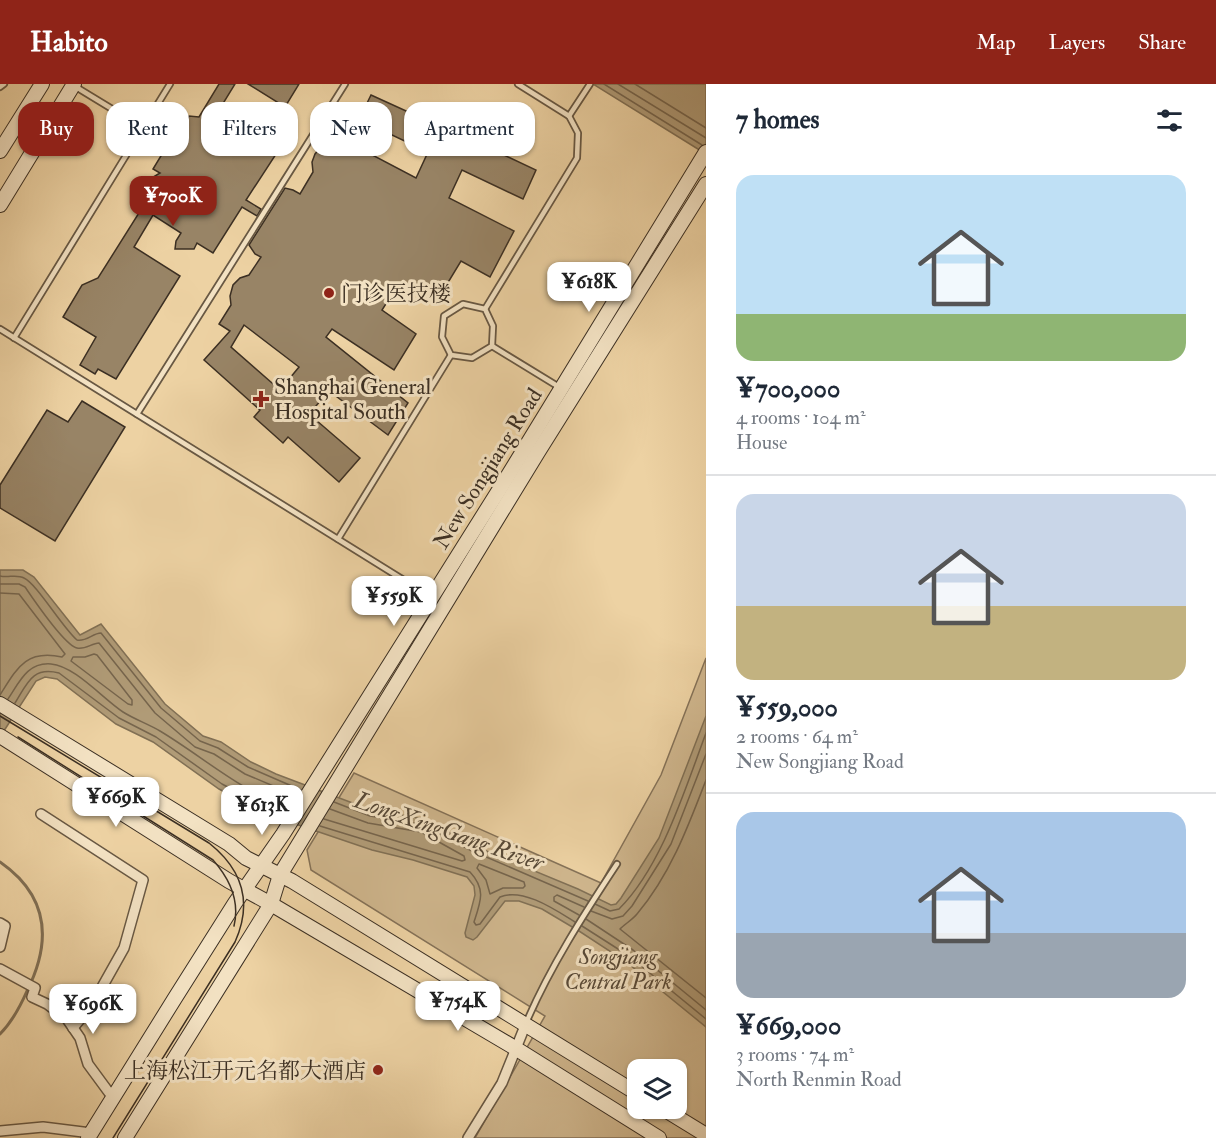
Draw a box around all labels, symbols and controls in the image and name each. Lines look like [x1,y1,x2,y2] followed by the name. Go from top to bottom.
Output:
[30,25,108,60] text: Habito
[976,29,1016,56] text: Map
[1049,29,1105,56] text: Layers
[1138,29,1186,56] text: Share
[18,102,94,156] chip: Buy
[106,102,189,156] chip: Rent
[201,102,298,156] chip: Filters
[310,102,392,156] chip: New
[404,102,535,156] chip: Apartment
[736,104,819,136] text: 7 homes
[1153,104,1186,137] icon: filters
[131,176,215,227] pin: ¥700K
[144,183,202,208] text: ¥700K
[907,214,1015,322] icon: home
[547,262,631,313] pin: ¥618K
[561,269,617,294] text: ¥618K
[341,280,451,308] place label: 门诊医技楼
[322,286,336,300] marker: 门诊医技楼
[274,373,432,427] place label: Shanghai General Hospital South
[736,373,840,405] text: ¥700,000
[427,383,549,554] street label: New Songjiang Road
[252,390,270,408] marker: Shanghai General Hospital South
[736,405,866,430] text: 4 rooms · 104 m²
[736,430,787,455] text: House
[907,533,1015,641] icon: home
[352,576,436,627] pin: ¥559K
[366,583,422,608] text: ¥559K
[736,692,838,724] text: ¥559,000
[736,724,858,749] text: 2 rooms · 64 m²
[736,749,904,774] text: New Songjiang Road
[74,777,158,828] pin: ¥669K
[86,784,146,809] text: ¥669K
[349,784,549,879] water label: LongXingGang River
[220,785,304,836] pin: ¥613K
[235,792,289,817] text: ¥613K
[907,851,1015,959] icon: home
[565,943,671,996] park label: Songjiang Central Park
[416,981,500,1032] pin: ¥754K
[51,984,135,1035] pin: ¥696K
[429,988,487,1013] text: ¥754K
[63,991,123,1016] text: ¥696K
[736,1010,841,1042] text: ¥669,000
[736,1042,854,1067] text: 3 rooms · 74 m²
[124,1057,366,1085] place label: 上海松江开元名都大酒店
[627,1059,687,1119] map controls
[627,1059,687,1119] button: layers
[371,1063,385,1077] marker: 上海松江开元名都大酒店
[736,1067,902,1092] text: North Renmin Road

